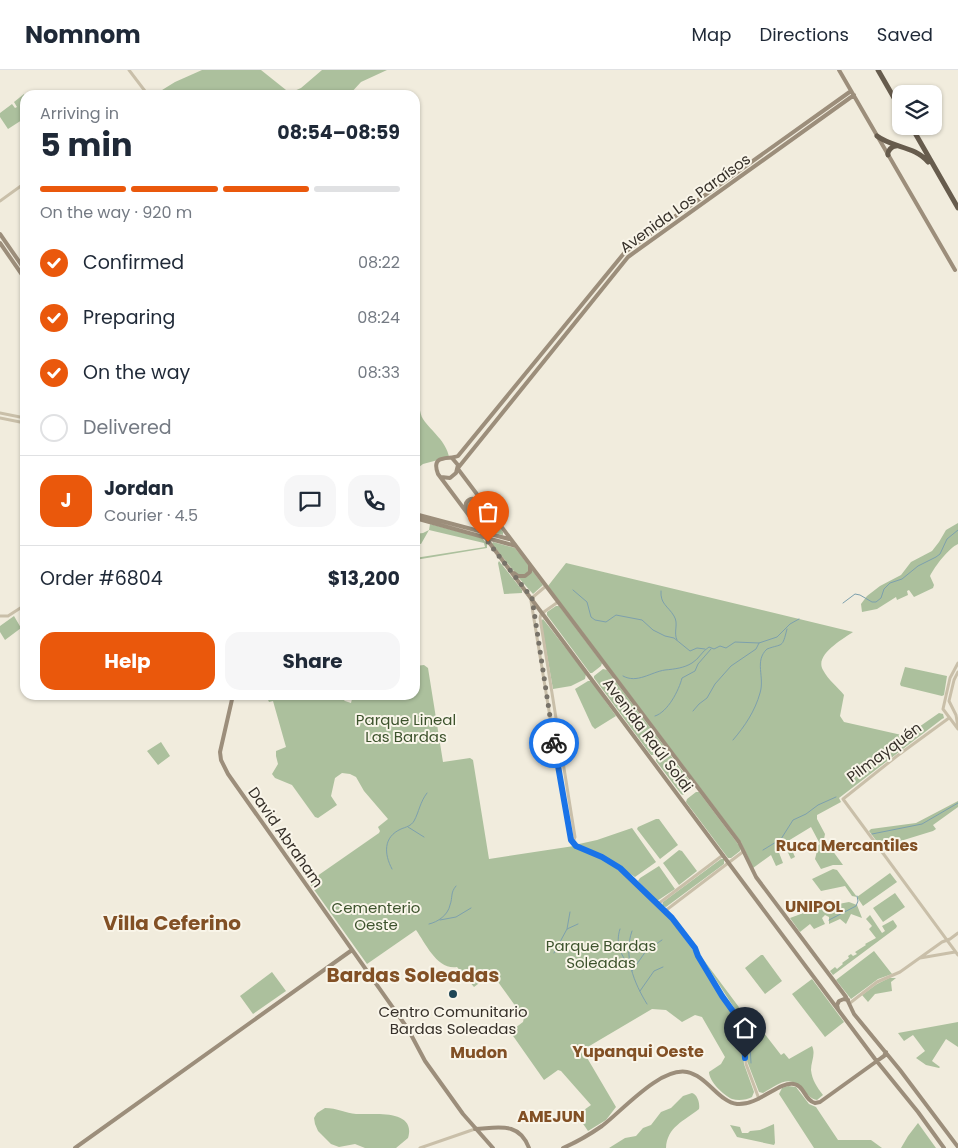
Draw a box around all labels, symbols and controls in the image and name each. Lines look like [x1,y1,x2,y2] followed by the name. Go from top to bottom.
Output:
[25,18,141,51] text: Nomnom
[692,22,731,47] text: Map
[759,22,849,47] text: Directions
[877,22,933,47] text: Saved
[892,85,942,135] map controls
[892,85,942,135] button: layers
[40,102,119,125] text: Arriving in
[277,119,400,146] text: 08:54–08:59
[40,122,132,167] text: 5 min
[615,148,755,258] street label: Avenida Los Paraísos
[40,201,192,224] text: On the way · 920 m
[40,249,68,277] icon: check
[83,249,184,276] text: Confirmed
[358,251,400,274] text: 08:22
[40,304,68,332] icon: check
[83,304,175,331] text: Preparing
[357,306,400,329] text: 08:24
[40,359,68,387] icon: check
[83,359,190,386] text: On the way
[358,361,400,384] text: 08:33
[83,414,172,441] text: Delivered
[104,475,174,502] text: Jordan
[284,475,336,527] button: chat
[348,475,400,527] button: phone
[61,487,71,514] text: J
[467,491,509,542] pin
[474,498,502,526] icon: bag
[104,504,198,527] text: Courier · 4.5
[40,565,163,592] text: Order #6804
[328,565,400,592] text: $13,200
[40,632,215,690] button: Help
[225,632,400,690] button: Share
[598,674,698,796] street label: Avenida Raúl Soldi
[356,709,456,747] park label: Parque Lineal Las Bardas
[842,717,926,787] street label: Pilmayquén
[529,718,579,768] courier
[540,729,568,757] icon: bike
[244,783,328,891] street label: David Abraham
[776,834,918,857] district label: Ruca Mercantiles
[785,895,843,918] district label: UNIPOL
[332,897,420,935] park label: Cementerio Oeste
[103,909,241,937] district label: Villa Ceferino
[546,935,656,973] park label: Parque Bardas Soleadas
[326,961,500,989] district label: Bardas Soleadas
[447,988,459,1000] marker: Centro Comunitario Bardas Soleadas
[378,1001,528,1039] place label: Centro Comunitario Bardas Soleadas
[724,1007,766,1058] pin
[731,1014,759,1042] icon: home
[572,1040,704,1063] district label: Yupanqui Oeste
[450,1041,508,1064] district label: Mudon
[517,1105,585,1128] district label: AMEJUN

